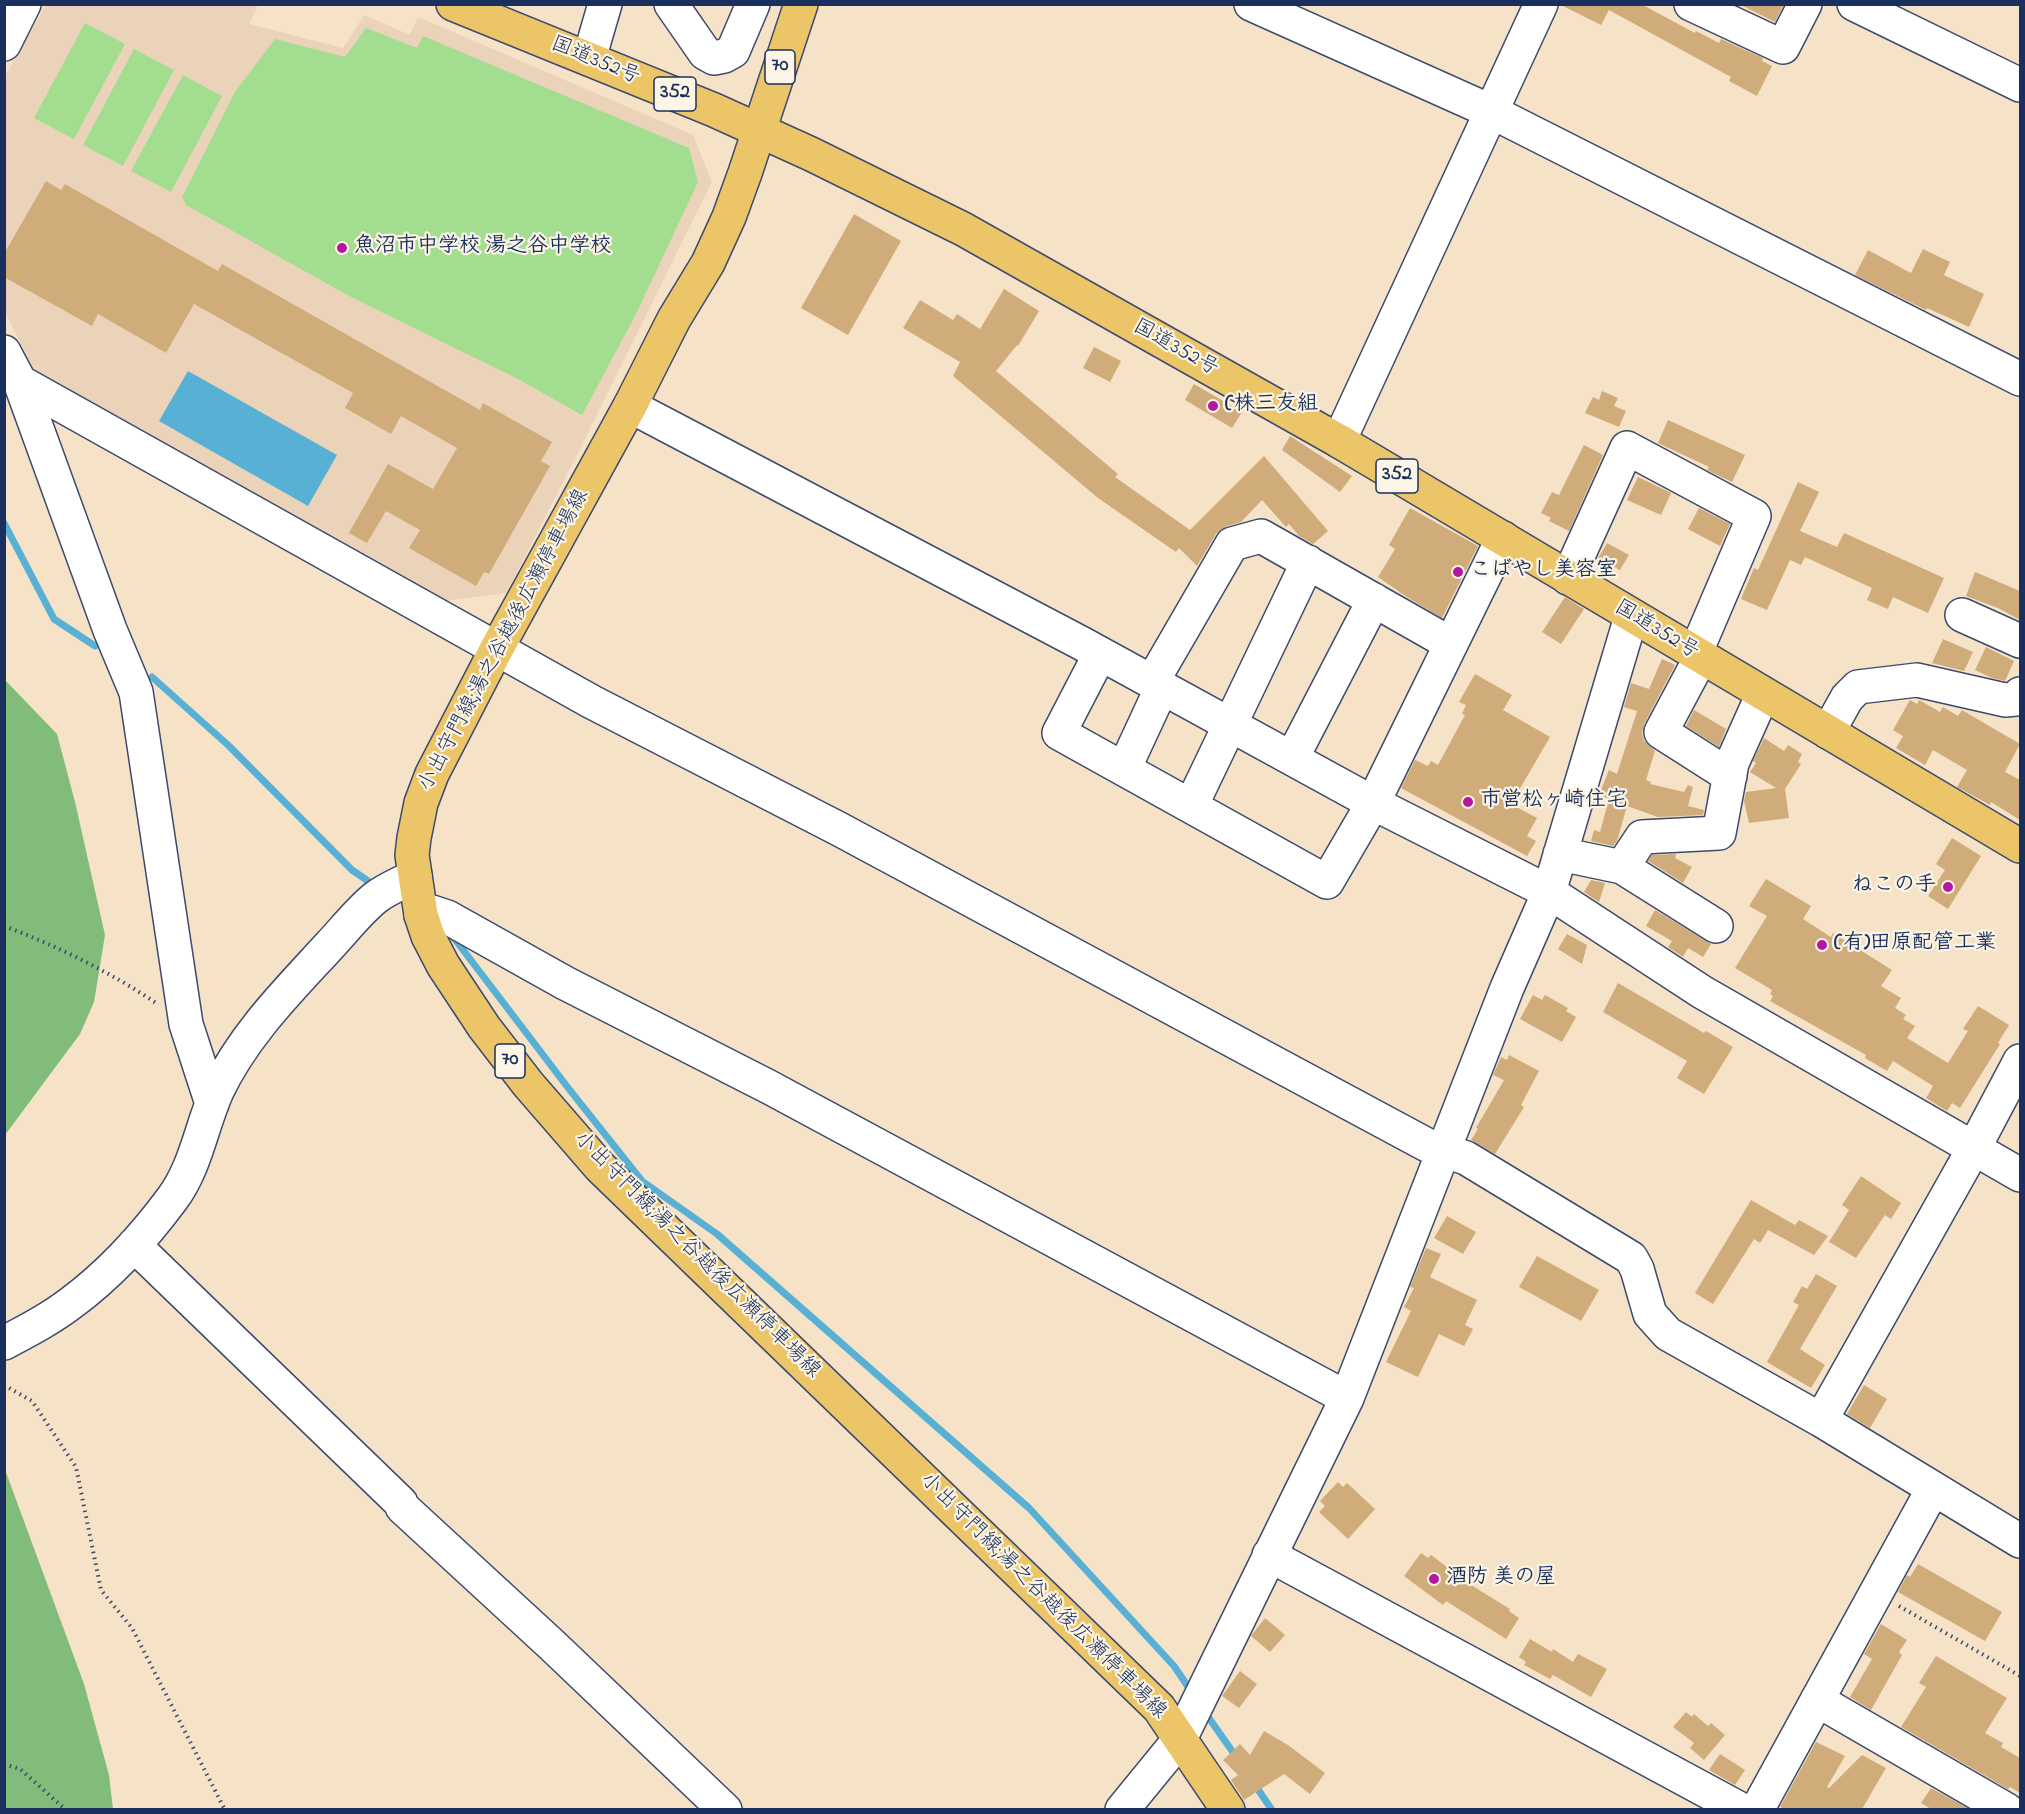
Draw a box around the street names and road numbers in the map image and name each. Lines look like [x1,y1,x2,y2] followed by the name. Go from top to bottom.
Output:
[547,33,643,91] street label: 国道352号
[765,50,795,84] road number: 70
[654,77,696,111] road number: 352
[1128,315,1222,383] street label: 国道352号
[1376,459,1418,493] road number: 352
[414,486,596,796] street label: 小出守門線;湯之谷越後広瀬停車場線
[1609,596,1703,666] street label: 国道352号
[495,1044,525,1078] road number: 70
[567,1127,825,1385] street label: 小出守門線;湯之谷越後広瀬停車場線
[913,1468,1171,1726] street label: 小出守門線;湯之谷越後広瀬停車場線

